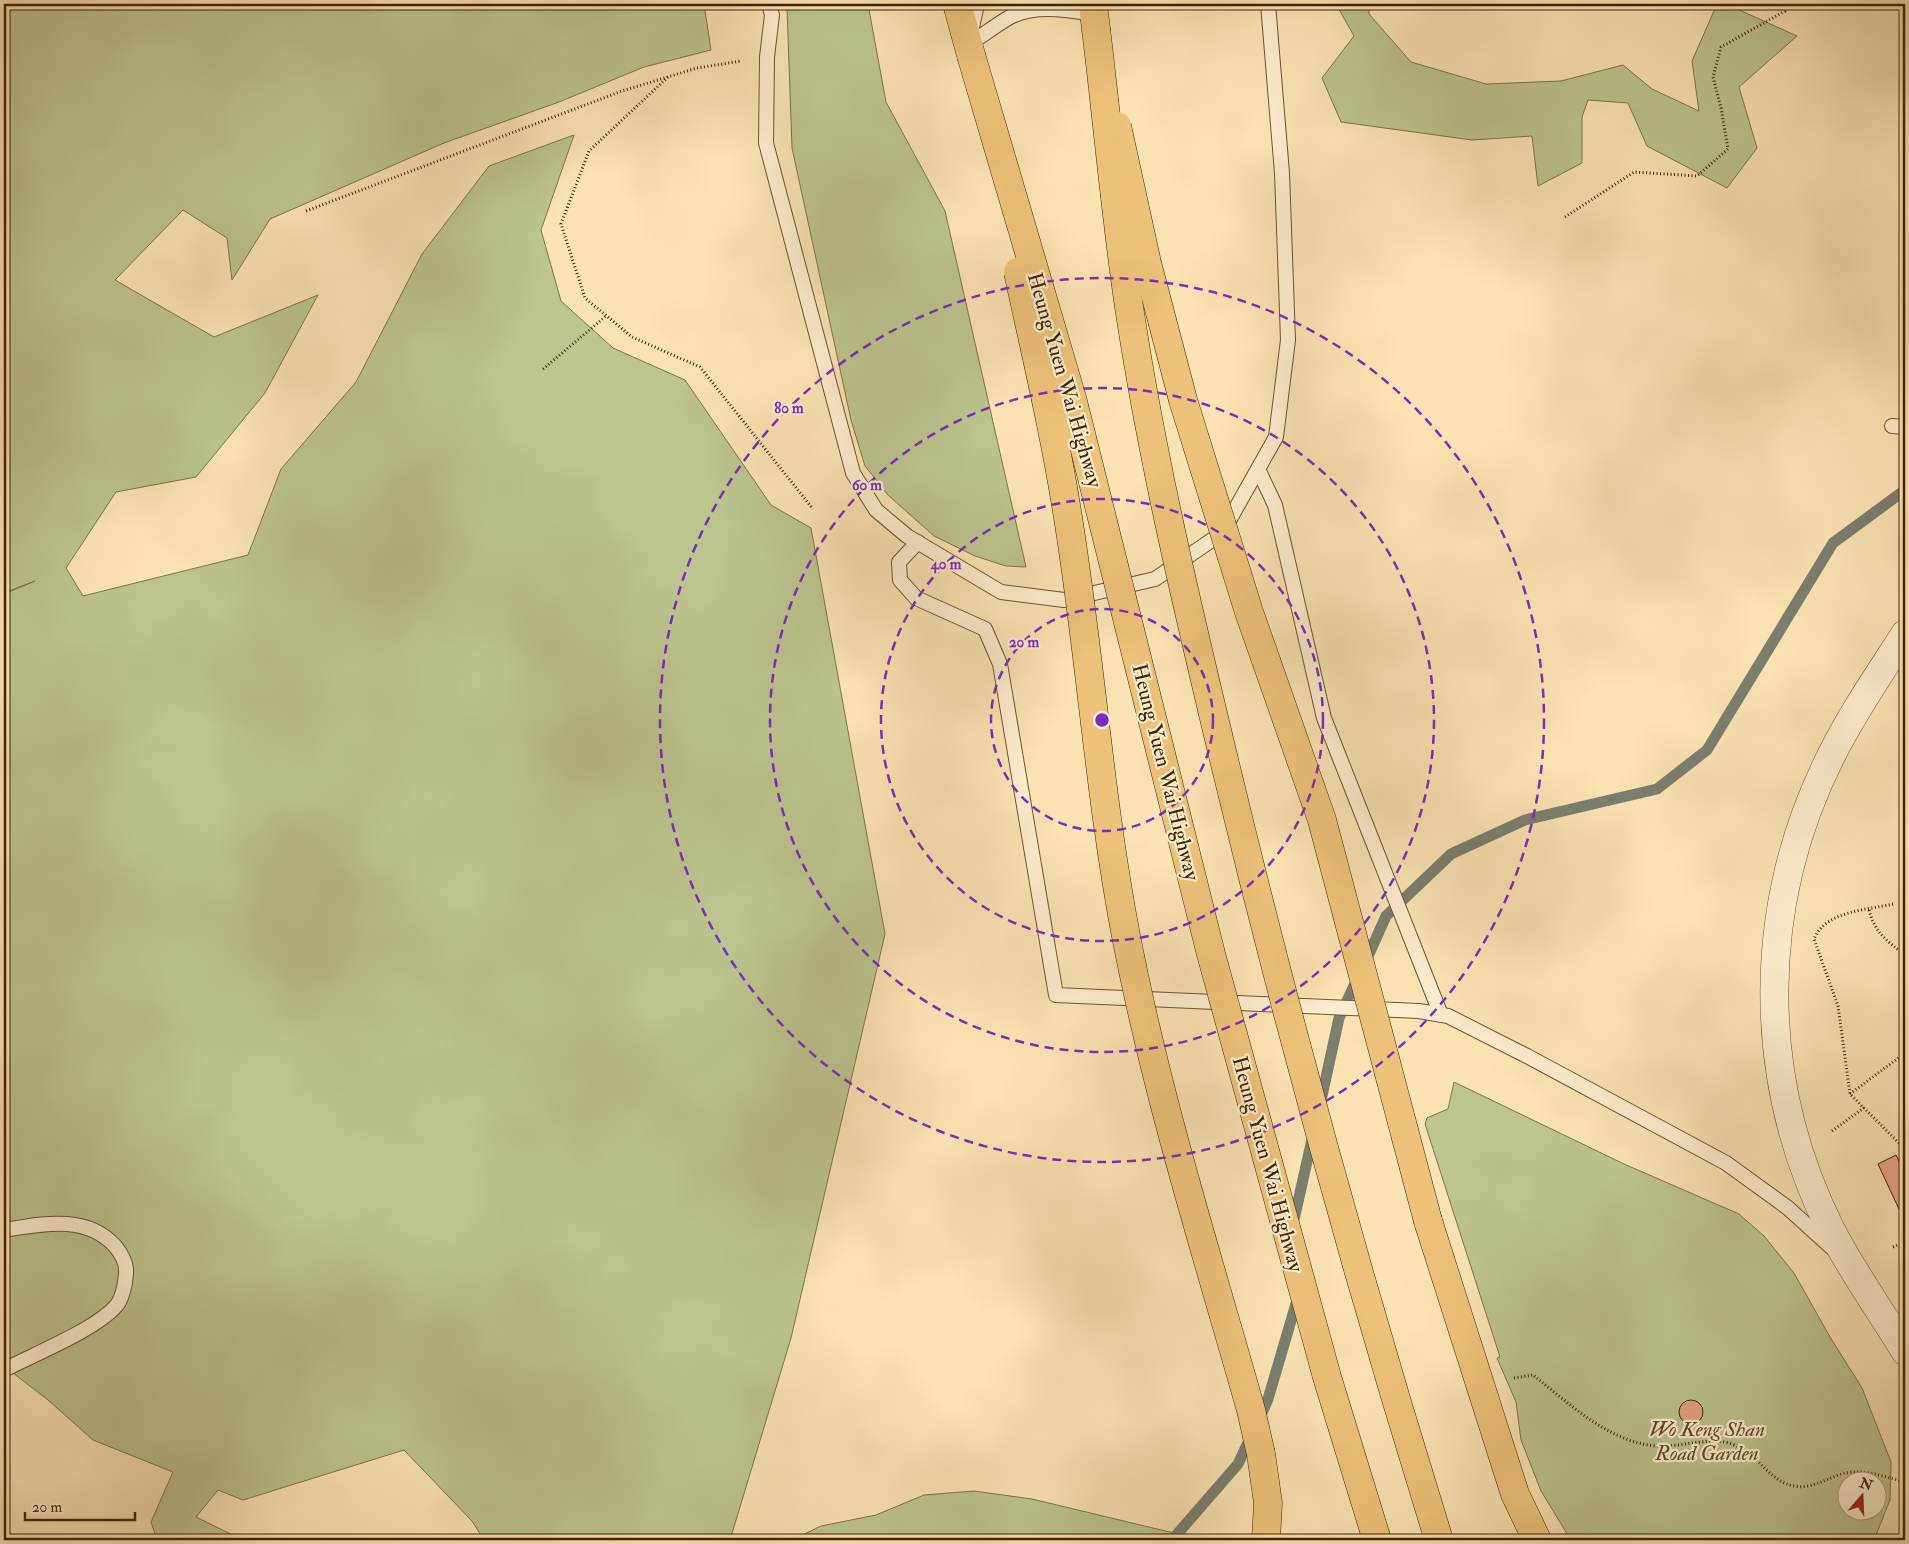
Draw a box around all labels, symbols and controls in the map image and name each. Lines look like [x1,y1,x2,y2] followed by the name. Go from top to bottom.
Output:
[1021,270,1108,491] street label: Heung Yuen Wai Highway
[774,399,804,418] text: 80 m
[852,476,882,495] text: 60 m
[930,555,962,574] text: 40 m
[1009,633,1039,652] text: 20 m
[1126,661,1206,884] street label: Heung Yuen Wai Highway
[1093,711,1111,729] centre of rings
[1226,1053,1310,1276] street label: Heung Yuen Wai Highway
[1649,1416,1765,1467] park label: Wo Keng Shan Road Garden
[1836,1472,1886,1522] north arrow
[1856,1474,1875,1494] text: N
[25,1489,135,1521] scale bar
[32,1498,62,1517] text: 20 m

